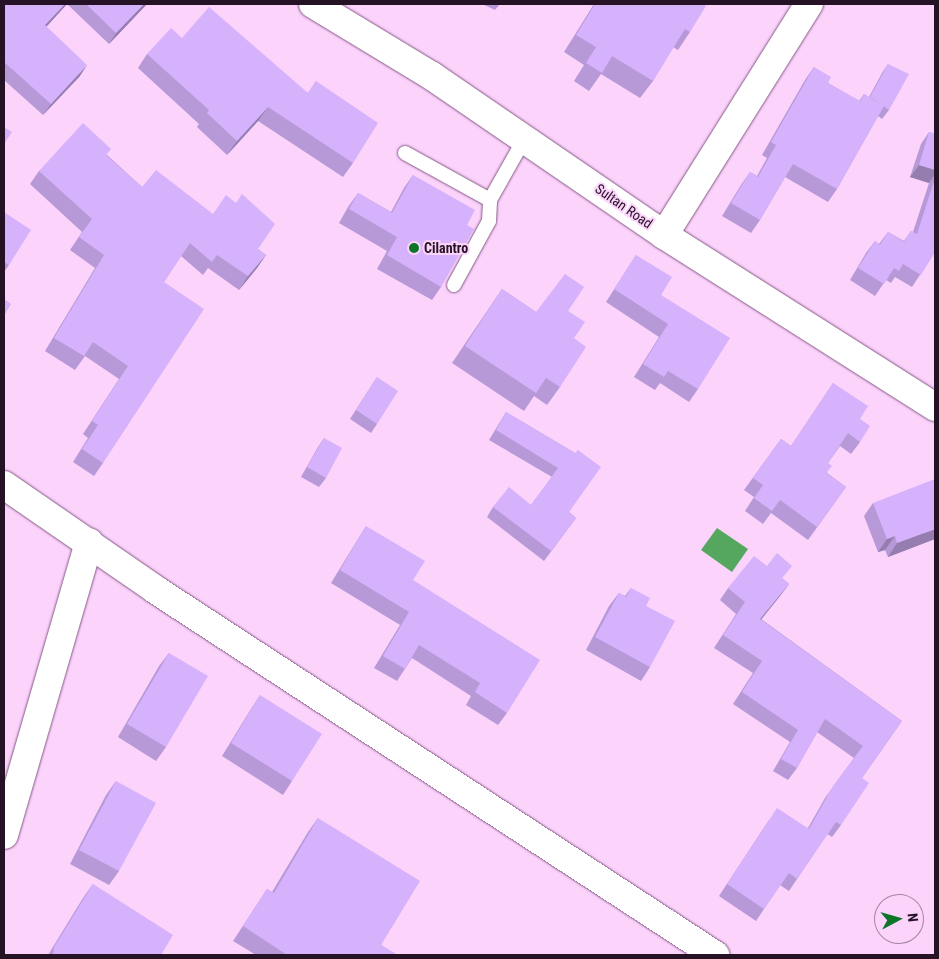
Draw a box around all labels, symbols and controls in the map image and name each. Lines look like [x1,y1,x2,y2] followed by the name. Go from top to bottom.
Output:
[592,180,656,232] street label: Sultan Road
[424,240,468,256] place label: Cilantro
[408,242,420,254] marker: Cilantro
[874,894,924,944] north arrow
[905,912,921,923] text: N

